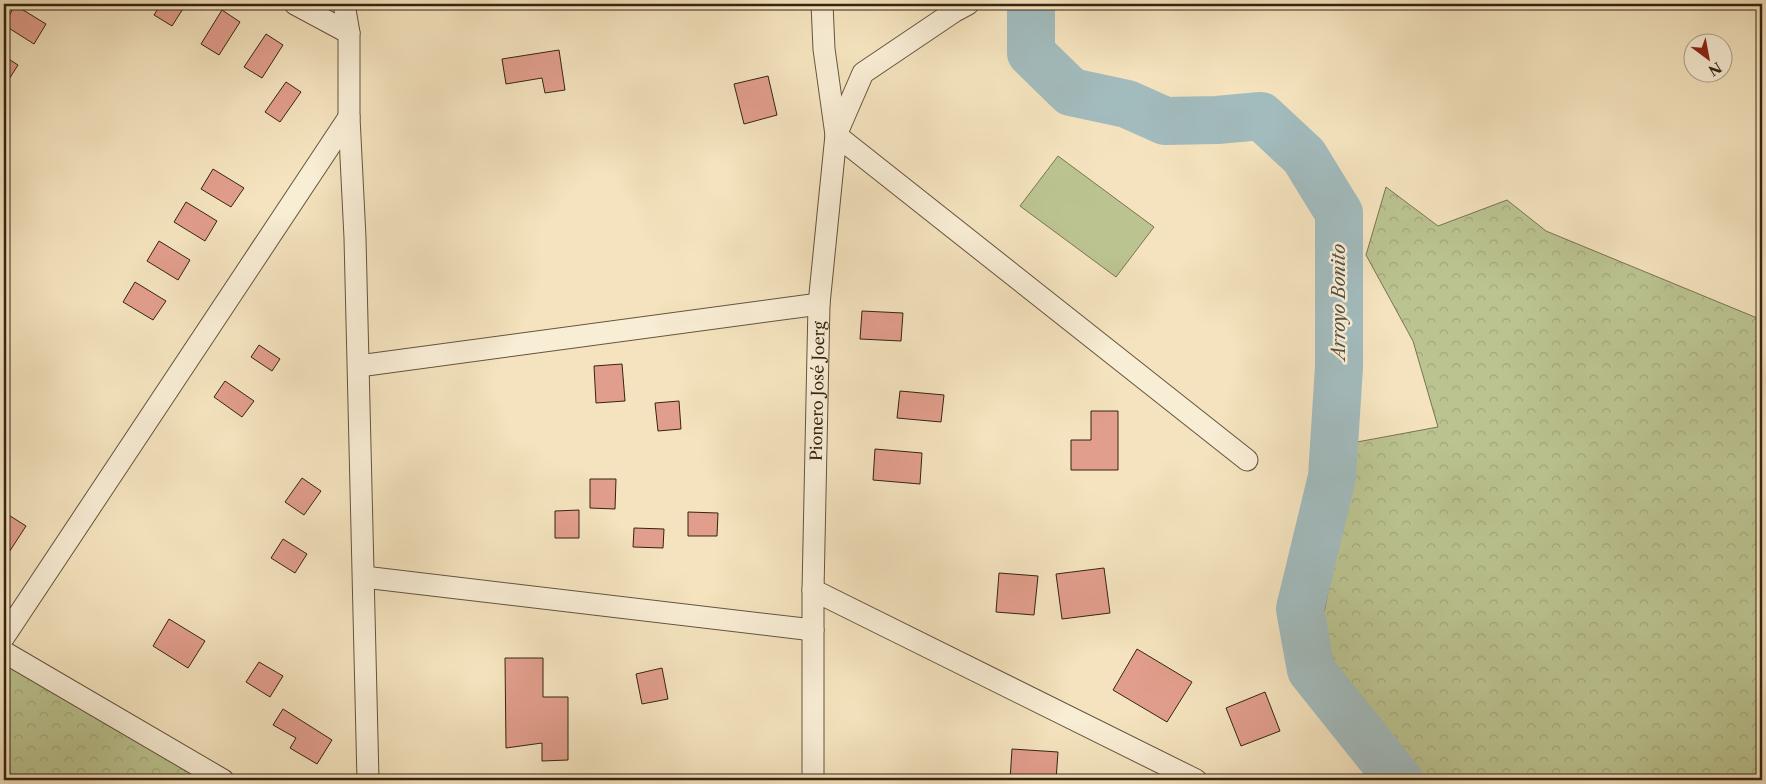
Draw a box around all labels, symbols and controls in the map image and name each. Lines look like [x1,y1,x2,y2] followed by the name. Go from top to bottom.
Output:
[1684,32,1734,82] north arrow
[1705,58,1725,80] text: N
[1328,244,1350,363] water label: Arroyo Bonito
[806,320,829,461] street label: Pionero José Joerg

